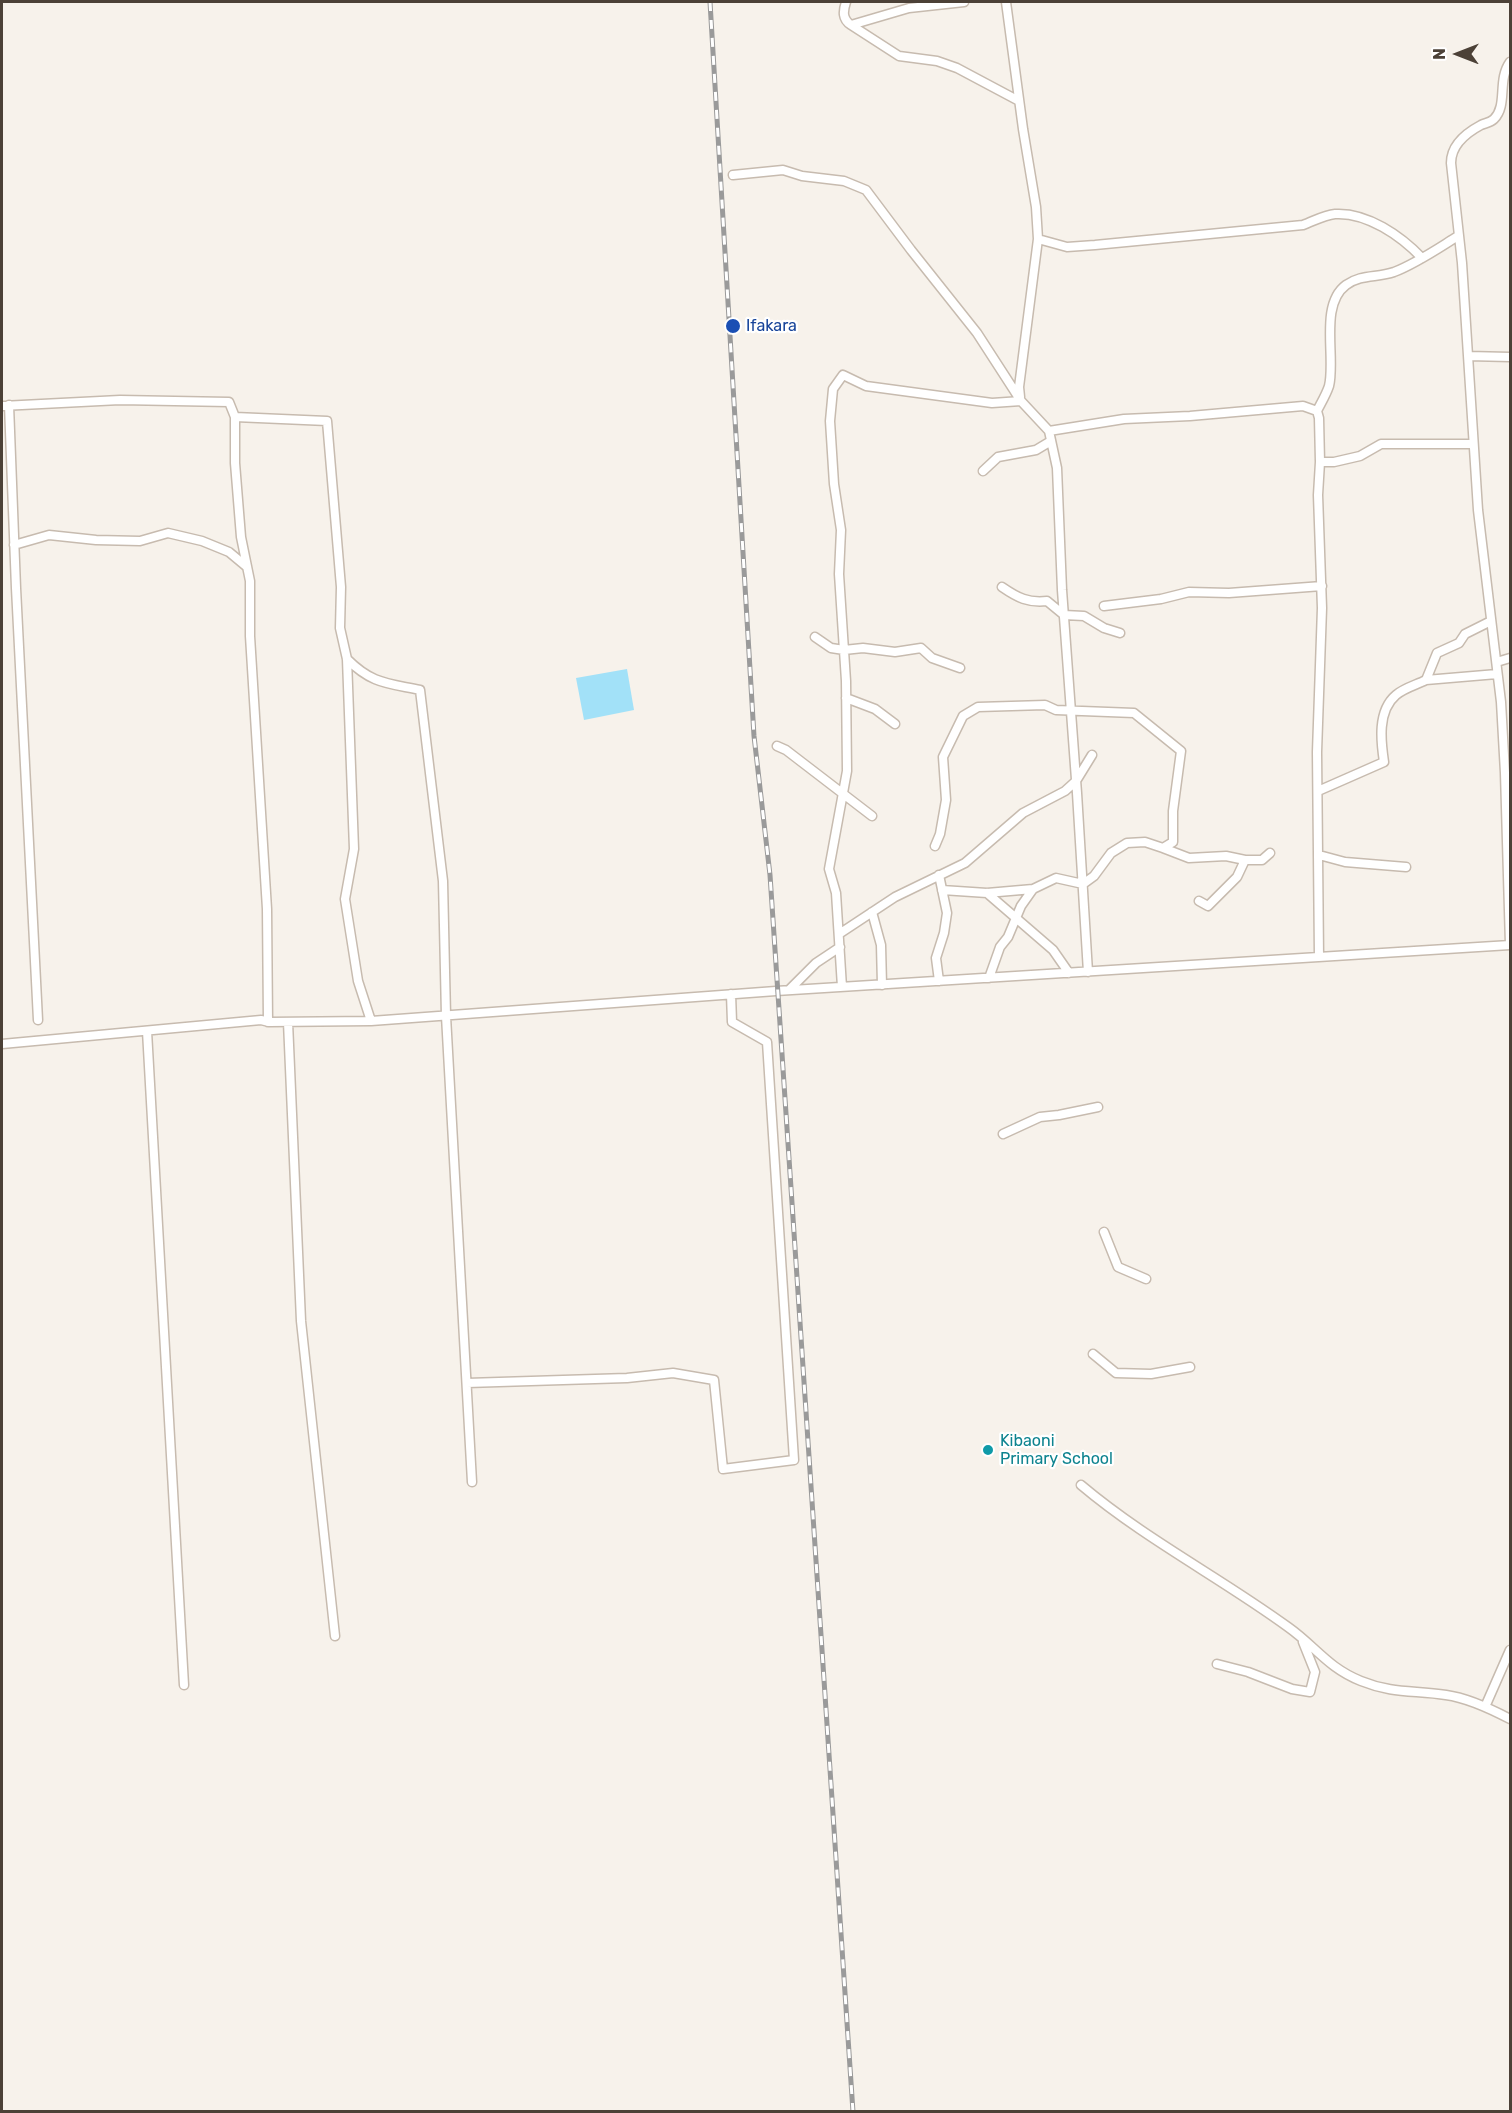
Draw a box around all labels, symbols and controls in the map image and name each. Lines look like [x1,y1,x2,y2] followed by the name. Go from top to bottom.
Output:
[1428,24,1488,84] north arrow
[1430,48,1449,60] text: N
[746,316,797,336] place label: Ifakara
[724,317,742,335] marker: Ifakara
[1000,1431,1113,1469] place label: Kibaoni Primary School
[981,1443,995,1457] marker: Kibaoni Primary School

